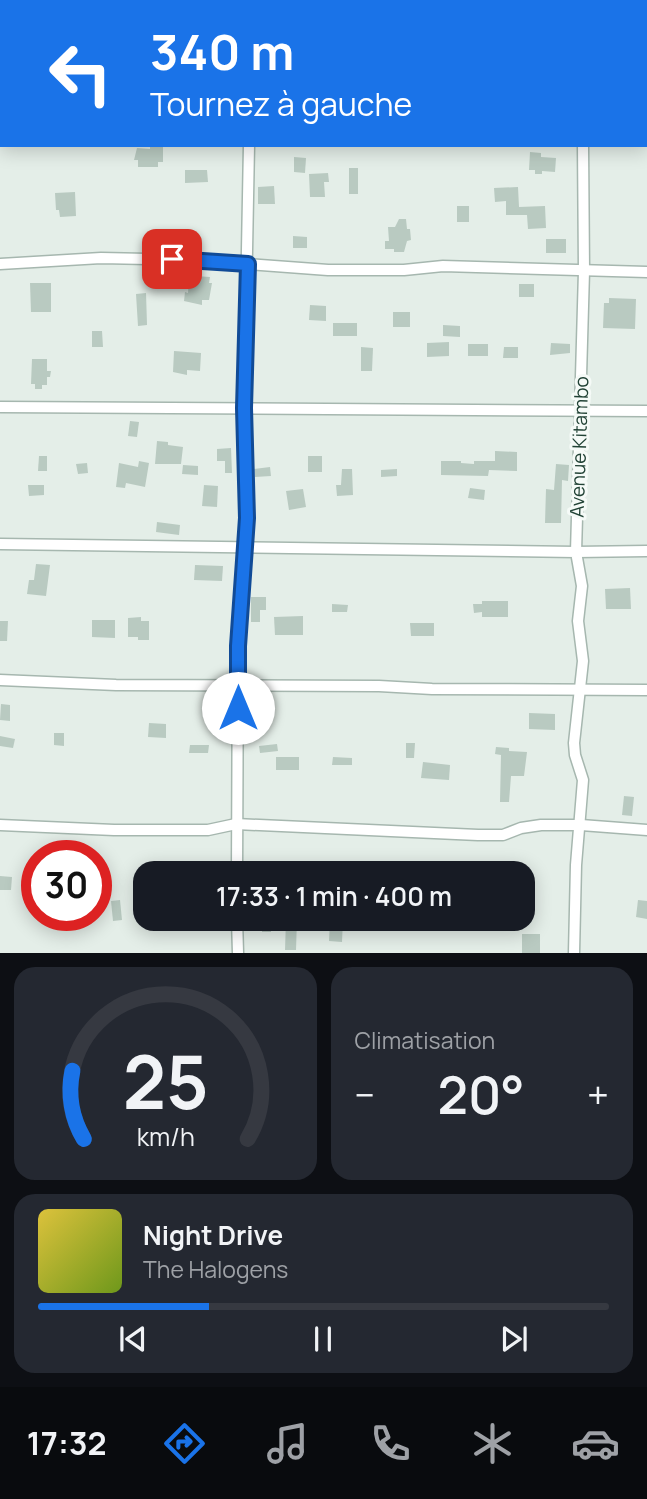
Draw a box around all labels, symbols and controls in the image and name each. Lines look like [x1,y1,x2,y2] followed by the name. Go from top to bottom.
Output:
[150,18,294,85] text: 340 m
[35,28,126,119] icon: left
[150,82,412,126] text: Tournez à gauche
[142,229,202,289] pin
[153,240,191,278] icon: arrive
[564,376,594,518] street label: Avenue Kitambo
[201,671,275,745] position arrow
[21,840,112,931] speed limit sign: 30
[216,878,452,914] text: 17:33 · 1 min · 400 m
[355,1024,495,1056] text: Climatisation
[122,1032,208,1132] text: 25
[437,1059,525,1130] text: 20°
[355,1068,375,1120] text: −
[587,1068,609,1120] text: +
[136,1119,194,1154] text: km/h
[143,1217,283,1253] text: Night Drive
[143,1253,288,1285] text: The Halogens
[114,1320,152,1358] icon: previous
[304,1320,342,1358] icon: pause
[495,1320,533,1358] icon: next
[160,1419,209,1468] icon: directions
[263,1419,312,1468] icon: music
[366,1419,415,1468] icon: phone
[468,1419,517,1468] icon: climate
[571,1419,620,1468] icon: car
[27,1421,107,1465] text: 17:32

